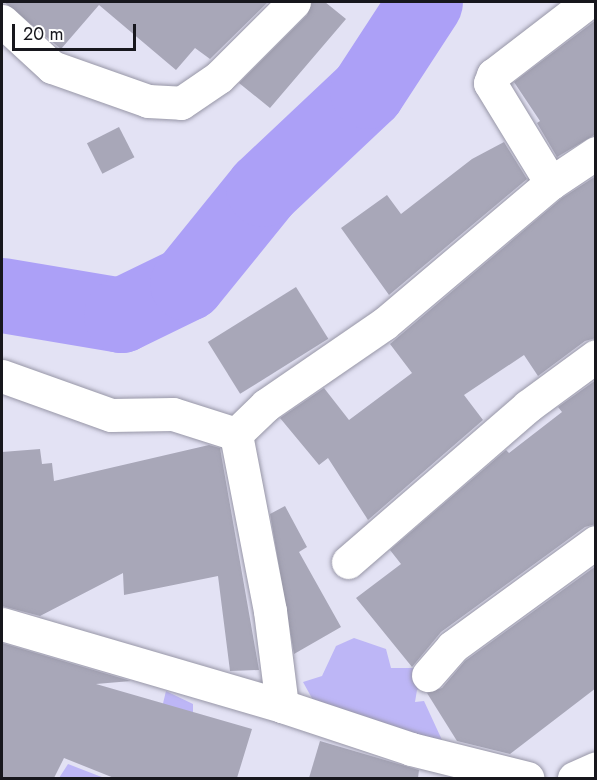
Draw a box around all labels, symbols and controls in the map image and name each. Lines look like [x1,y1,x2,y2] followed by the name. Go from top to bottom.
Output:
[15,12,140,50] scale bar
[23,21,63,47] text: 20 m

